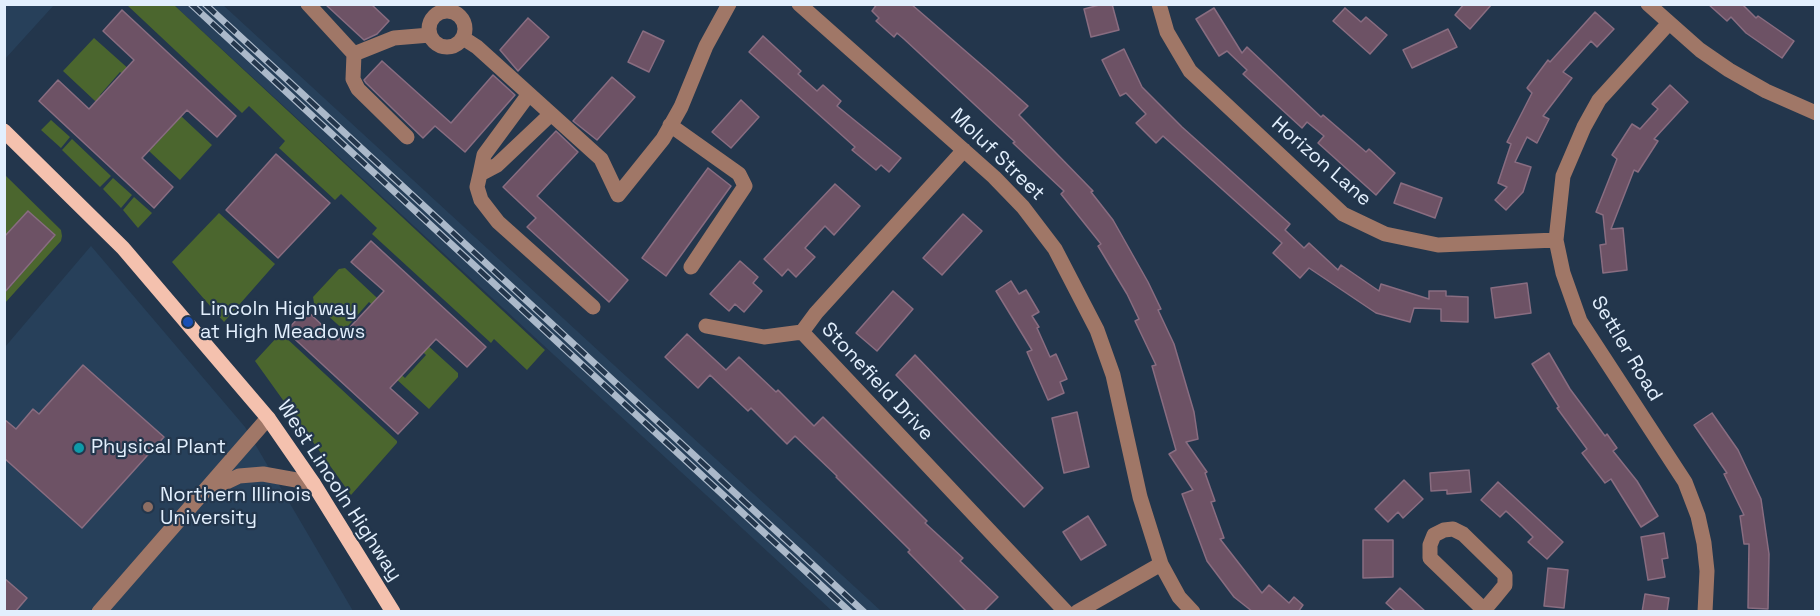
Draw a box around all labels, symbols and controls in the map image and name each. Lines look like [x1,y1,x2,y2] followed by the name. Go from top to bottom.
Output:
[945,104,1049,206] street label: Moluf Street
[1266,112,1376,212] street label: Horizon Lane
[1585,292,1667,406] street label: Settler Road
[200,298,365,345] place label: Lincoln Highway at High Meadows
[181,315,195,329] marker: Lincoln Highway at High Meadows
[816,318,938,446] street label: Stonefield Drive
[272,396,406,586] street label: West Lincoln Highway
[91,436,226,460] place label: Physical Plant
[72,441,86,455] marker: Physical Plant
[160,484,311,531] place label: Northern Illinois University
[141,500,155,514] marker: Northern Illinois University

